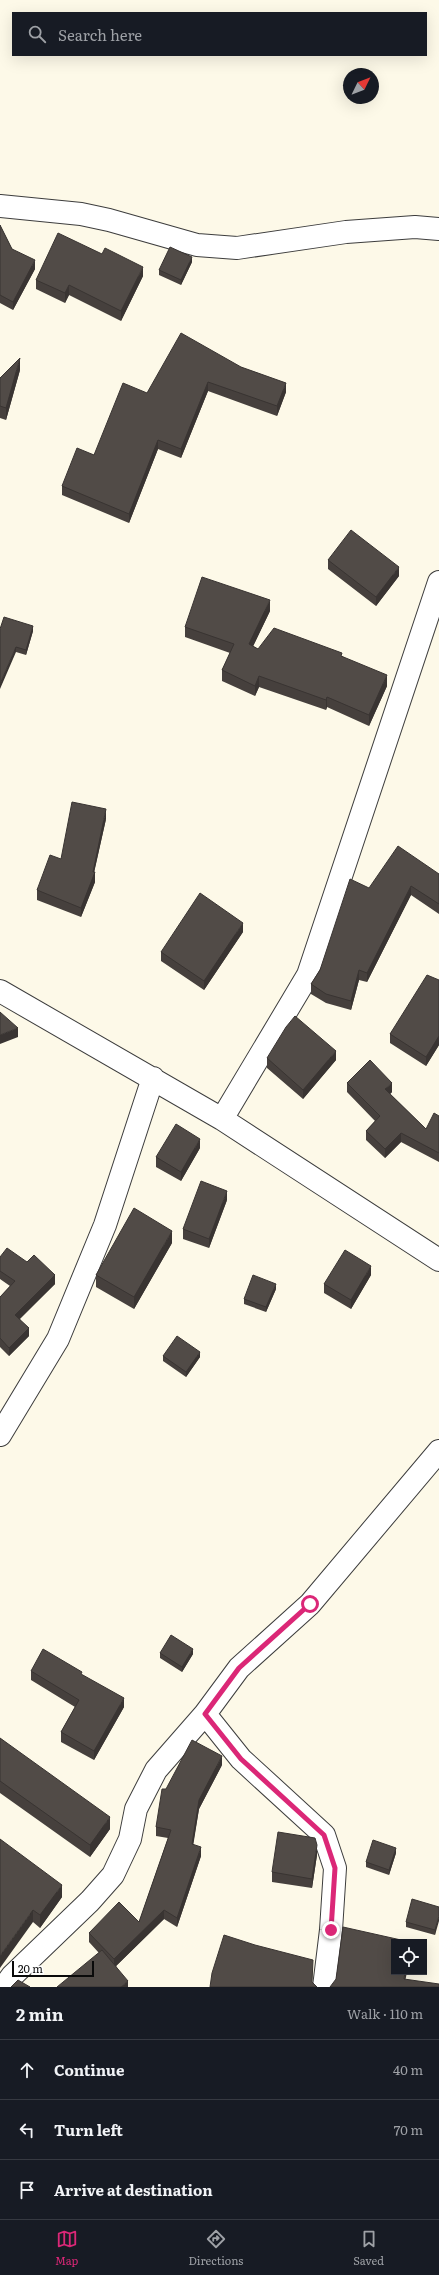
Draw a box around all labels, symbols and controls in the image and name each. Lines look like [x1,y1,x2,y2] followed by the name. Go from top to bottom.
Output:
[12,12,427,56] search box
[26,23,48,45] icon: search
[58,23,142,46] text: Search here
[343,68,379,104] north arrow
[301,1595,319,1613] route start
[322,1921,340,1939] route end
[391,1939,427,1975] map controls
[391,1939,427,1975] button: locate
[12,1959,94,1978] scale bar
[18,1960,43,1976] text: 20 m
[16,2001,64,2026] text: 2 min
[347,2004,423,2023] text: Walk · 110 m
[54,2058,124,2081] text: Continue
[16,2059,38,2081] icon: ahead
[393,2060,423,2079] text: 40 m
[54,2118,123,2141] text: Turn left
[16,2119,38,2141] icon: left
[394,2120,423,2139] text: 70 m
[54,2178,213,2201] text: Arrive at destination
[16,2179,38,2201] icon: arrive
[55,2228,78,2268] tab: Map
[188,2228,243,2268] tab: Directions
[353,2228,384,2268] tab: Saved

